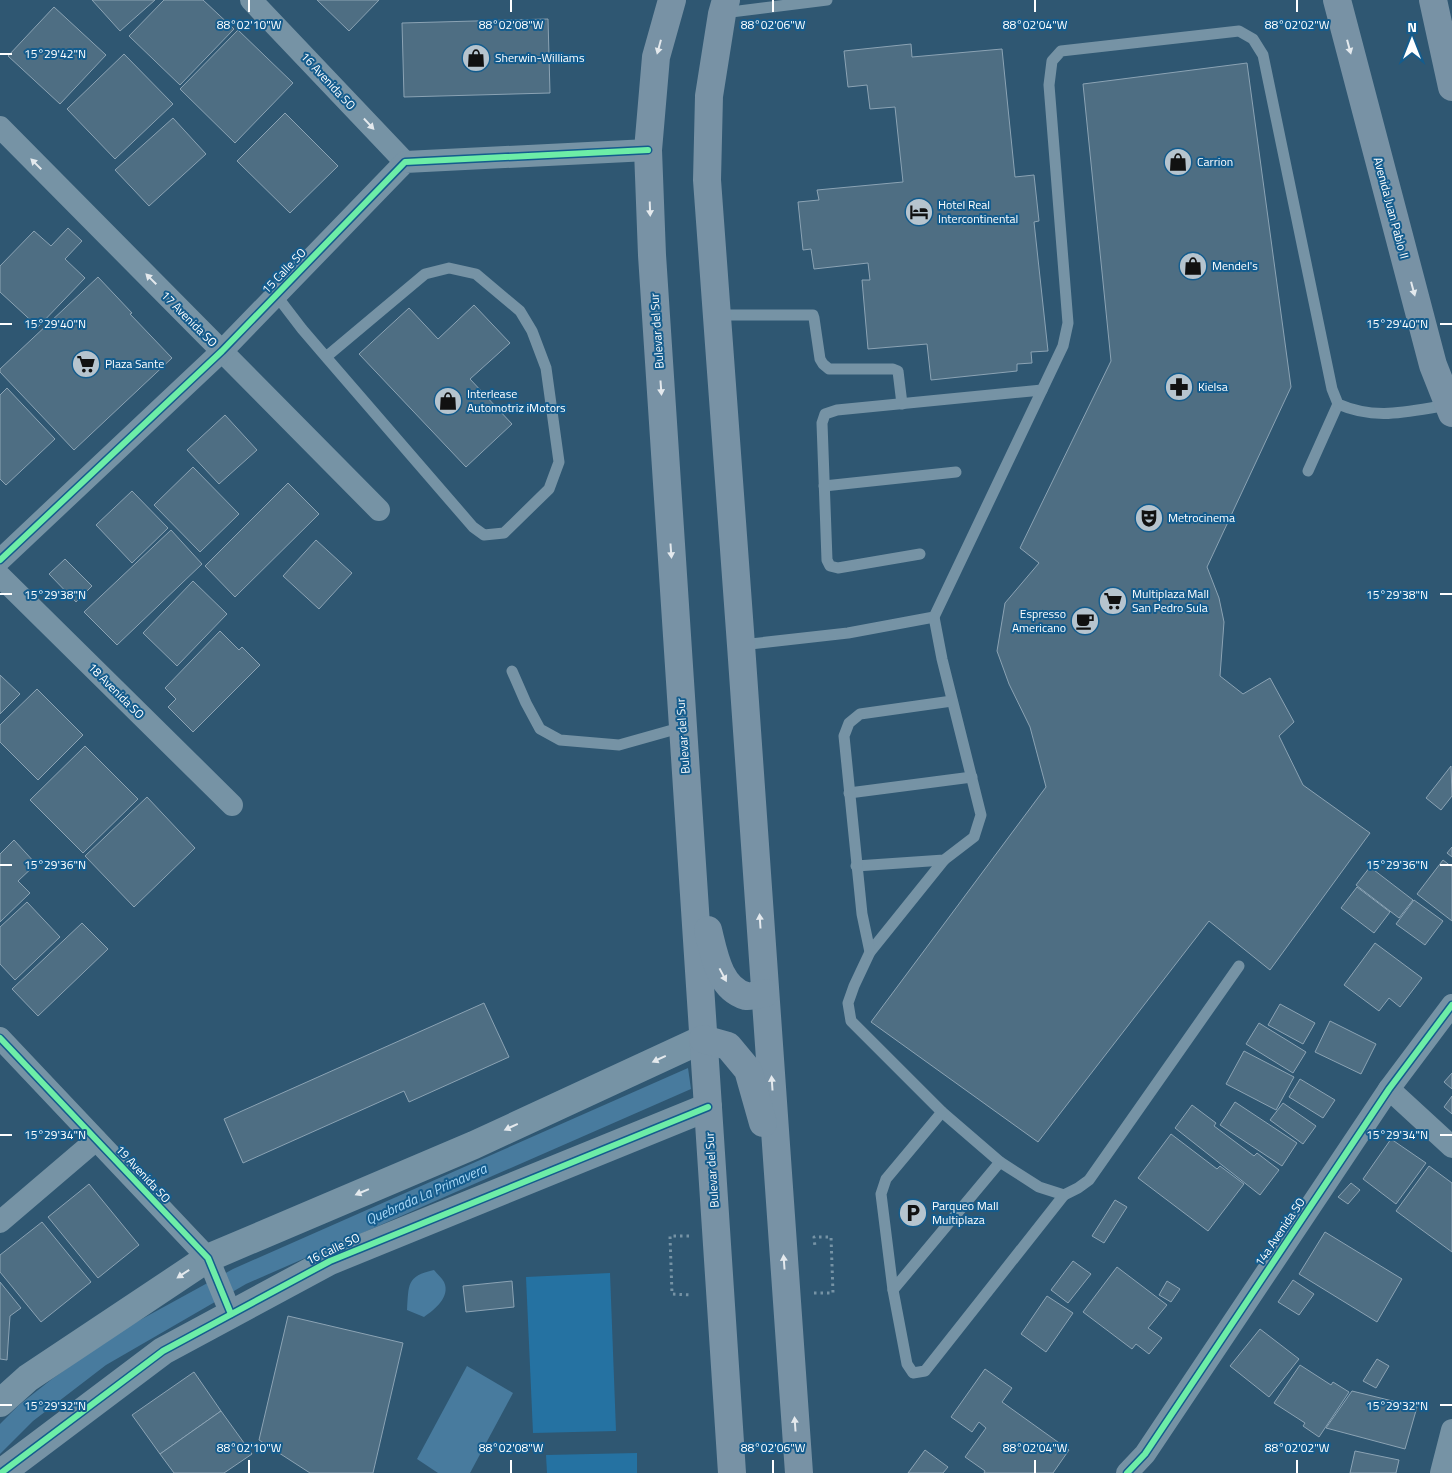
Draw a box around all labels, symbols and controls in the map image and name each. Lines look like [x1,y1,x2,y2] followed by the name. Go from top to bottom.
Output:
[217,15,282,34] text: 88°02'10"W
[479,15,544,34] text: 88°02'08"W
[741,15,806,34] text: 88°02'06"W
[1003,15,1068,34] text: 88°02'04"W
[1265,15,1330,34] text: 88°02'02"W
[1387,15,1437,65] north arrow
[1407,16,1417,37] text: N
[654,40,662,55] one-way arrow
[1346,40,1354,55] one-way arrow
[461,43,491,73] shop icon: Sherwin-Williams
[24,44,86,63] text: 15°29'42"N
[296,47,360,114] street label: 16 Avenida SO
[495,48,585,67] place label: Sherwin-Williams
[363,118,375,130] one-way arrow
[1163,147,1193,177] shop icon: Carrion
[1197,152,1233,171] place label: Carrion
[1369,155,1414,261] street label: Avenida Juan Pablo II
[31,158,43,170] one-way arrow
[938,195,1018,228] place label: Hotel Real Intercontinental
[904,197,934,227] hotel icon: Hotel Real Intercontinental
[647,201,655,217] one-way arrow
[257,243,310,298] street label: 15 Calle SO
[1178,251,1208,281] shop icon: Mendel's
[1212,256,1258,275] place label: Mendel's
[145,274,157,286] one-way arrow
[1409,282,1417,297] one-way arrow
[157,286,222,351] street label: 17 Avenida SO
[644,293,669,370] street label: Bulevar del Sur
[24,314,86,333] text: 15°29'40"N
[1366,314,1428,333] text: 15°29'40"N
[71,349,101,379] supermarket icon: Plaza Sante
[105,354,164,373] place label: Plaza Sante
[1164,372,1194,402] pharmacy icon: Kielsa
[1198,377,1228,396] place label: Kielsa
[657,381,665,397] one-way arrow
[467,384,566,417] place label: Interlease Automotriz iMotors
[433,386,463,416] shop icon: Interlease Automotriz iMotors
[1134,503,1164,533] theatre icon: Metrocinema
[1168,508,1235,527] place label: Metrocinema
[668,543,676,559] one-way arrow
[1132,584,1209,617] place label: Multiplaza Mall San Pedro Sula
[24,585,86,604] text: 15°29'38"N
[1366,585,1428,604] text: 15°29'38"N
[1098,586,1128,616] supermarket icon: Multiplaza Mall San Pedro Sula
[1012,604,1066,637] place label: Espresso Americano
[1070,606,1100,636] cafe icon: Espresso Americano
[84,658,149,723] street label: 18 Avenida SO
[670,698,695,775] street label: Bulevar del Sur
[24,855,86,874] text: 15°29'36"N
[1366,855,1428,874] text: 15°29'36"N
[756,912,764,928] one-way arrow
[719,968,727,982] one-way arrow
[652,1055,666,1063] one-way arrow
[767,1074,775,1090] one-way arrow
[504,1124,518,1132] one-way arrow
[24,1125,86,1144] text: 15°29'34"N
[1366,1125,1428,1144] text: 15°29'34"N
[699,1132,724,1209] street label: Bulevar del Sur
[111,1140,175,1207] street label: 19 Avenida SO
[362,1157,490,1230] water label: Quebrada La Primavera
[355,1188,369,1196] one-way arrow
[1250,1193,1310,1270] street label: 14a Avenida SO
[932,1196,998,1229] place label: Parqueo Mall Multiplaza
[898,1198,928,1228] parking icon: Parqueo Mall Multiplaza
[303,1228,363,1269] street label: 16 Calle SO
[780,1254,788,1270] one-way arrow
[177,1269,190,1279] one-way arrow
[24,1396,86,1415] text: 15°29'32"N
[1366,1396,1428,1415] text: 15°29'32"N
[791,1416,799,1432] one-way arrow
[217,1438,282,1457] text: 88°02'10"W
[479,1438,544,1457] text: 88°02'08"W
[741,1438,806,1457] text: 88°02'06"W
[1003,1438,1068,1457] text: 88°02'04"W
[1265,1438,1330,1457] text: 88°02'02"W

